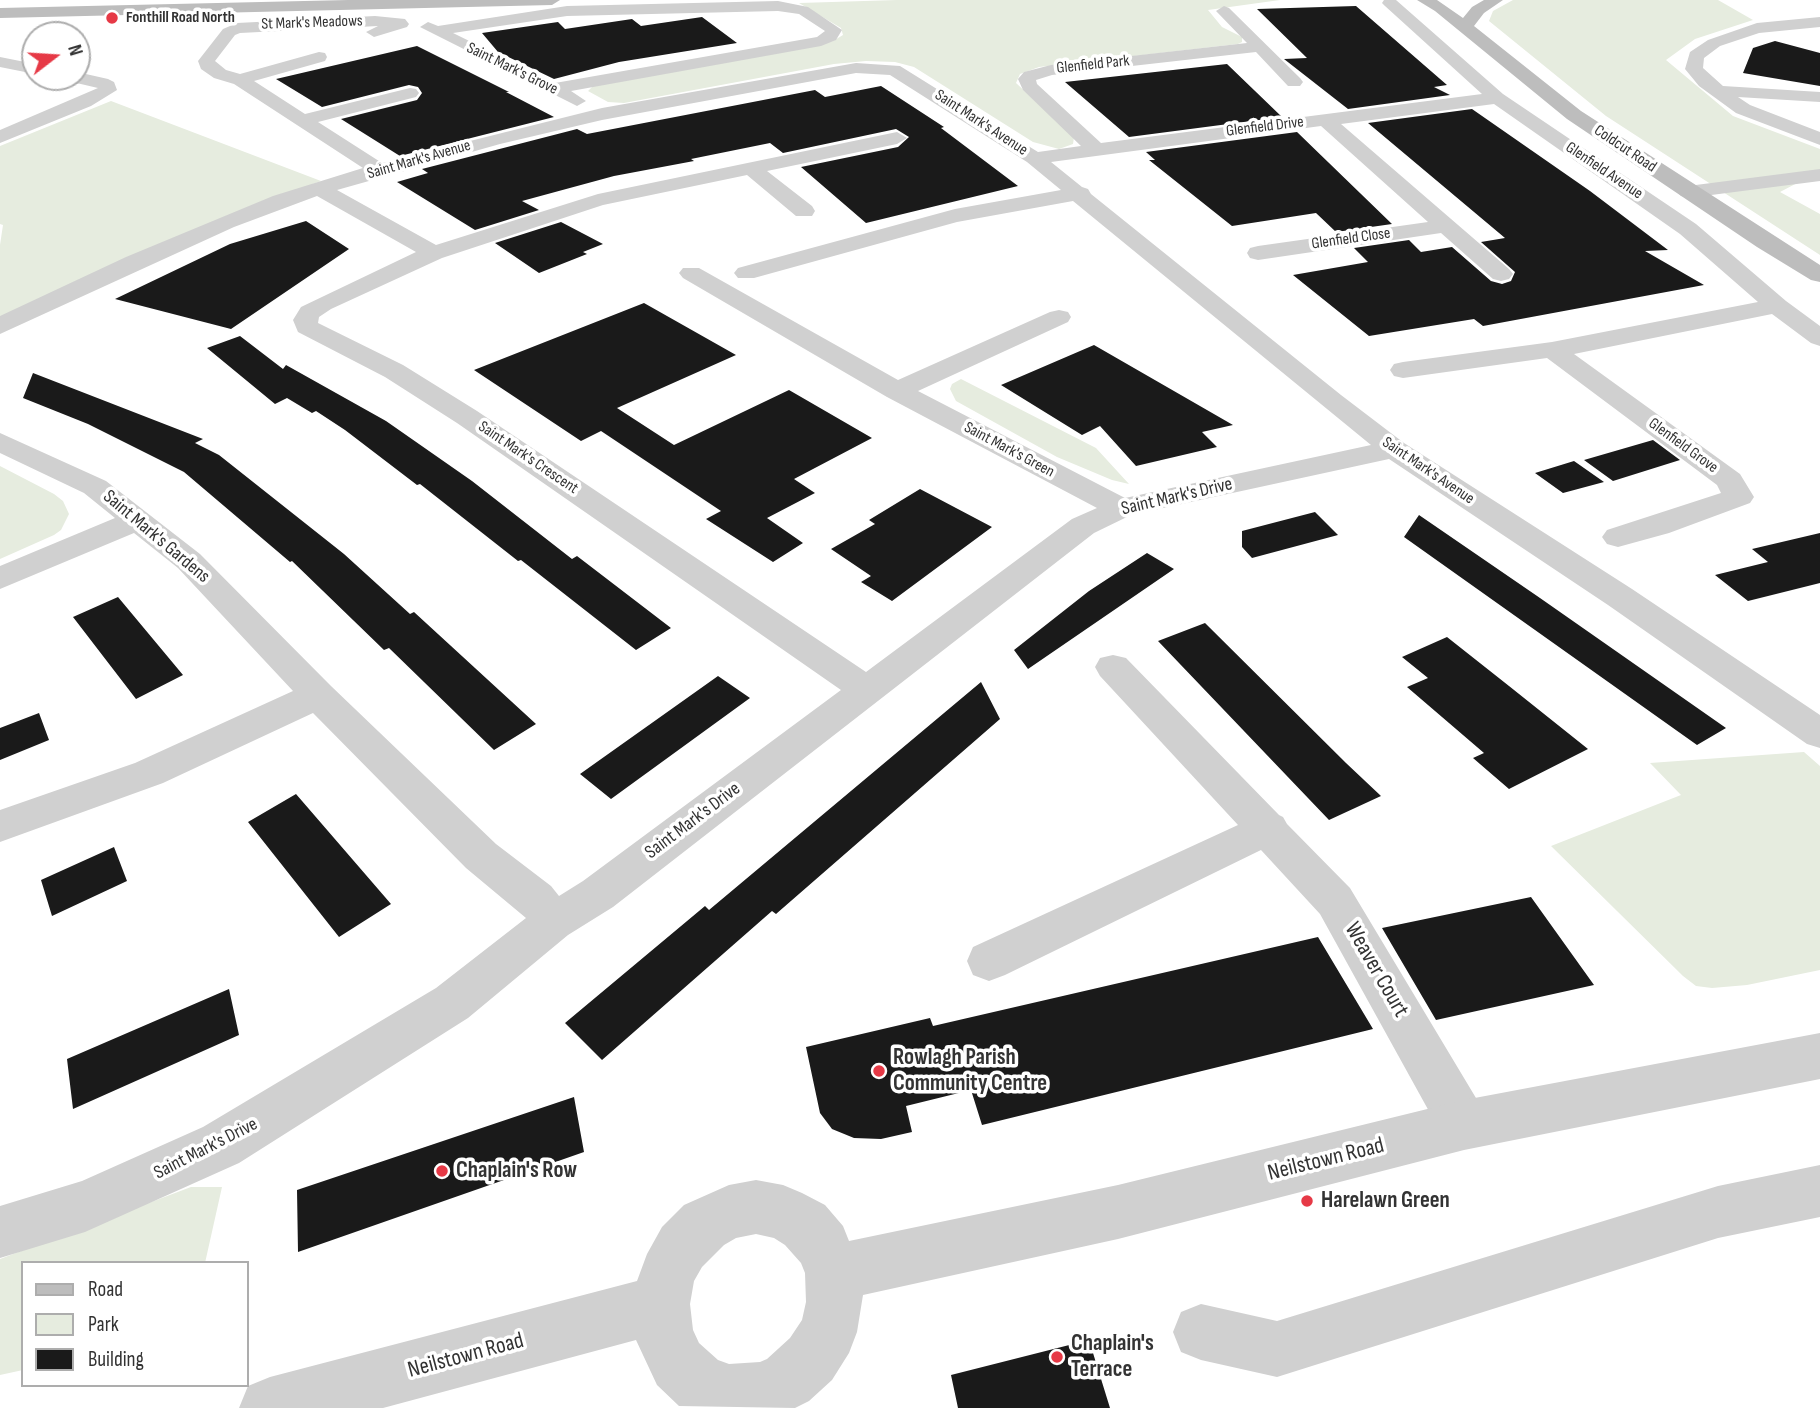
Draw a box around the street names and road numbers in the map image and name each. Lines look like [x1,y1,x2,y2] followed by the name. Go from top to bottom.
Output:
[261,12,363,34] street label: St Mark's Meadows
[463,39,561,99] street label: Saint Mark's Grove
[1056,52,1130,78] street label: Glenfield Park
[931,86,1031,160] street label: Saint Mark's Avenue
[1225,113,1305,141] street label: Glenfield Drive
[1590,121,1660,177] street label: Coldcut Road
[365,136,473,184] street label: Saint Mark's Avenue
[1562,138,1646,204] street label: Glenfield Avenue
[1310,224,1392,254] street label: Glenfield Close
[1644,414,1722,478] street label: Glenfield Grove
[474,418,582,498] street label: Saint Mark's Crescent
[961,418,1057,482] street label: Saint Mark's Green
[1378,433,1478,509] street label: Saint Mark's Avenue
[1119,473,1235,521] street label: Saint Mark's Drive
[98,486,214,588] street label: Saint Mark's Gardens
[641,778,745,864] street label: Saint Mark's Drive
[1338,918,1414,1022] street label: Weaver Court
[150,1113,262,1185] street label: Saint Mark's Drive
[1265,1132,1387,1188] street label: Neilstown Road
[405,1327,527,1385] street label: Neilstown Road

